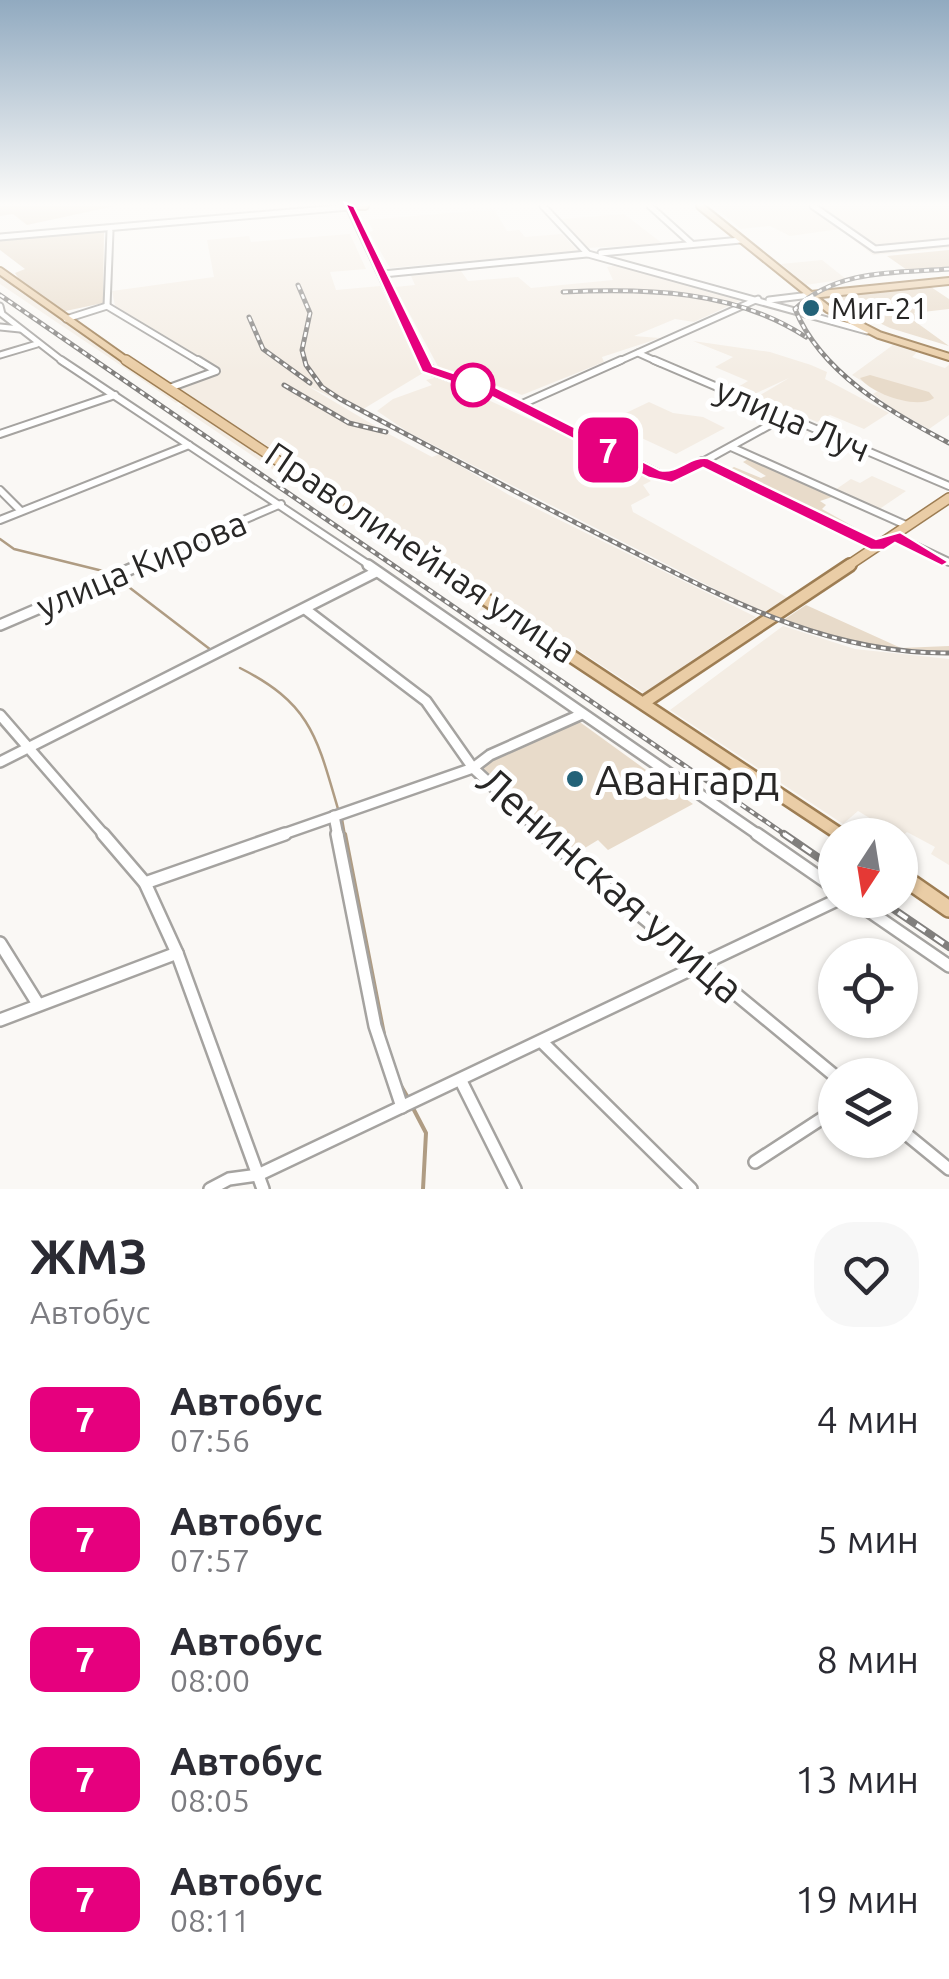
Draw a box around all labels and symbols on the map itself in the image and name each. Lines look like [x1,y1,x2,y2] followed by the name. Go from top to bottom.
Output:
[831,291,928,325] place label: Миг-21
[800,297,822,319] marker: Миг-21
[452,364,494,406] unlabelled marker
[710,369,876,469] street label: улица Луч
[576,418,640,482] line badge: 7
[258,433,584,671] street label: Праволинейная улица
[30,502,252,626] street label: улица Кирова
[469,756,753,1012] street label: Ленинская улица
[595,756,779,803] place label: Авангард
[564,768,586,790] marker: Авангард
[818,818,918,918] north arrow

